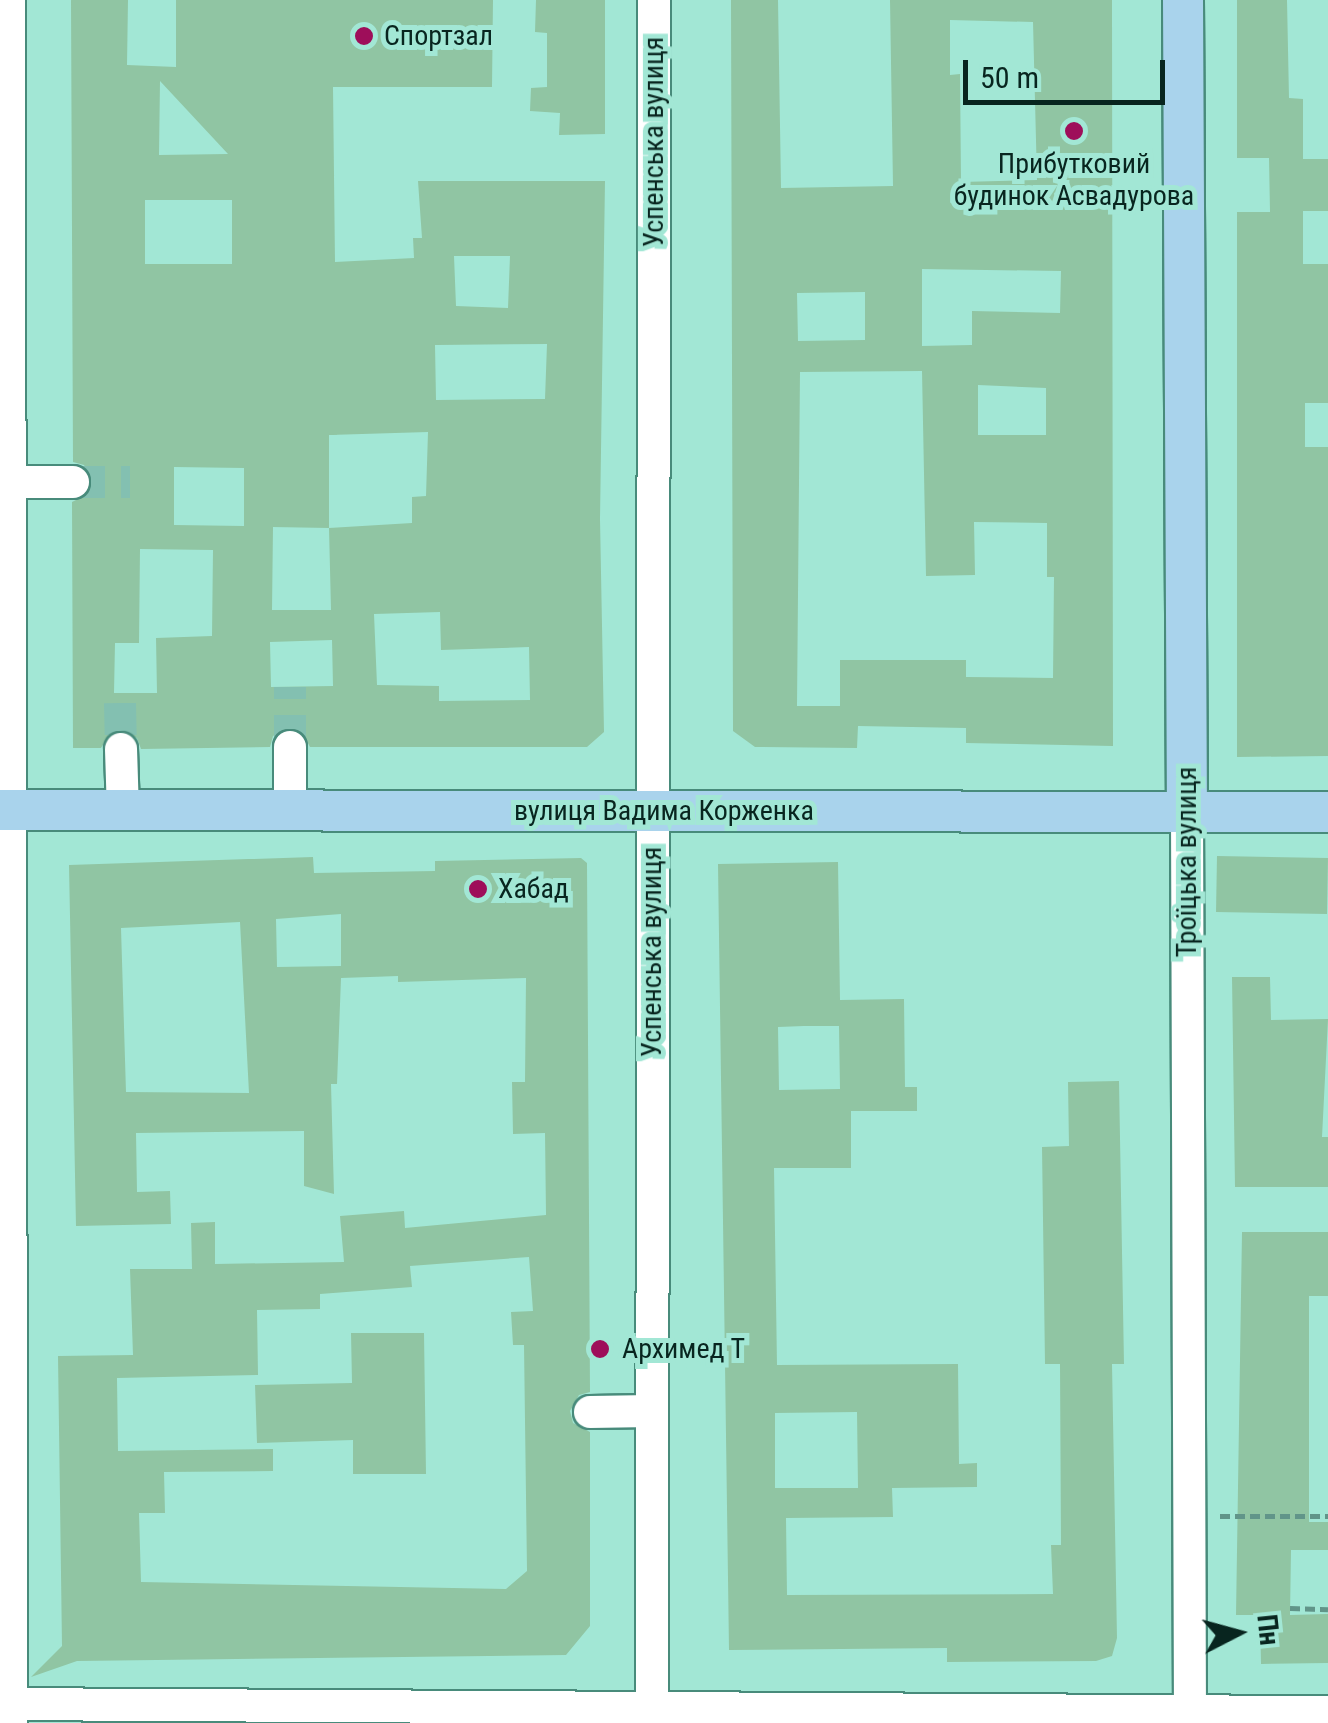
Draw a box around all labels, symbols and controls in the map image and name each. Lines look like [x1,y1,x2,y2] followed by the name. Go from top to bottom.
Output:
[384,19,493,53] place label: Спортзал
[353,25,375,47] marker: Спортзал
[637,37,671,247] street label: Успенська вулиця
[968,40,1170,102] scale bar
[980,60,1039,95] text: 50 m
[1063,120,1085,142] marker: Прибутковий будинок Асвадурова
[954,147,1194,213] place label: Прибутковий будинок Асвадурова
[1170,767,1204,957] street label: Троїцька вулиця
[514,794,814,828] street label: вулиця Вадима Корженка
[635,847,669,1057] street label: Успенська вулиця
[498,872,569,906] place label: Хабад
[467,878,489,900] marker: Хабад
[622,1332,746,1366] place label: Архимед Т
[587,1336,613,1362] marker: Архимед Т
[1188,1583,1288,1683] north arrow
[1250,1613,1286,1647] text: Пн

